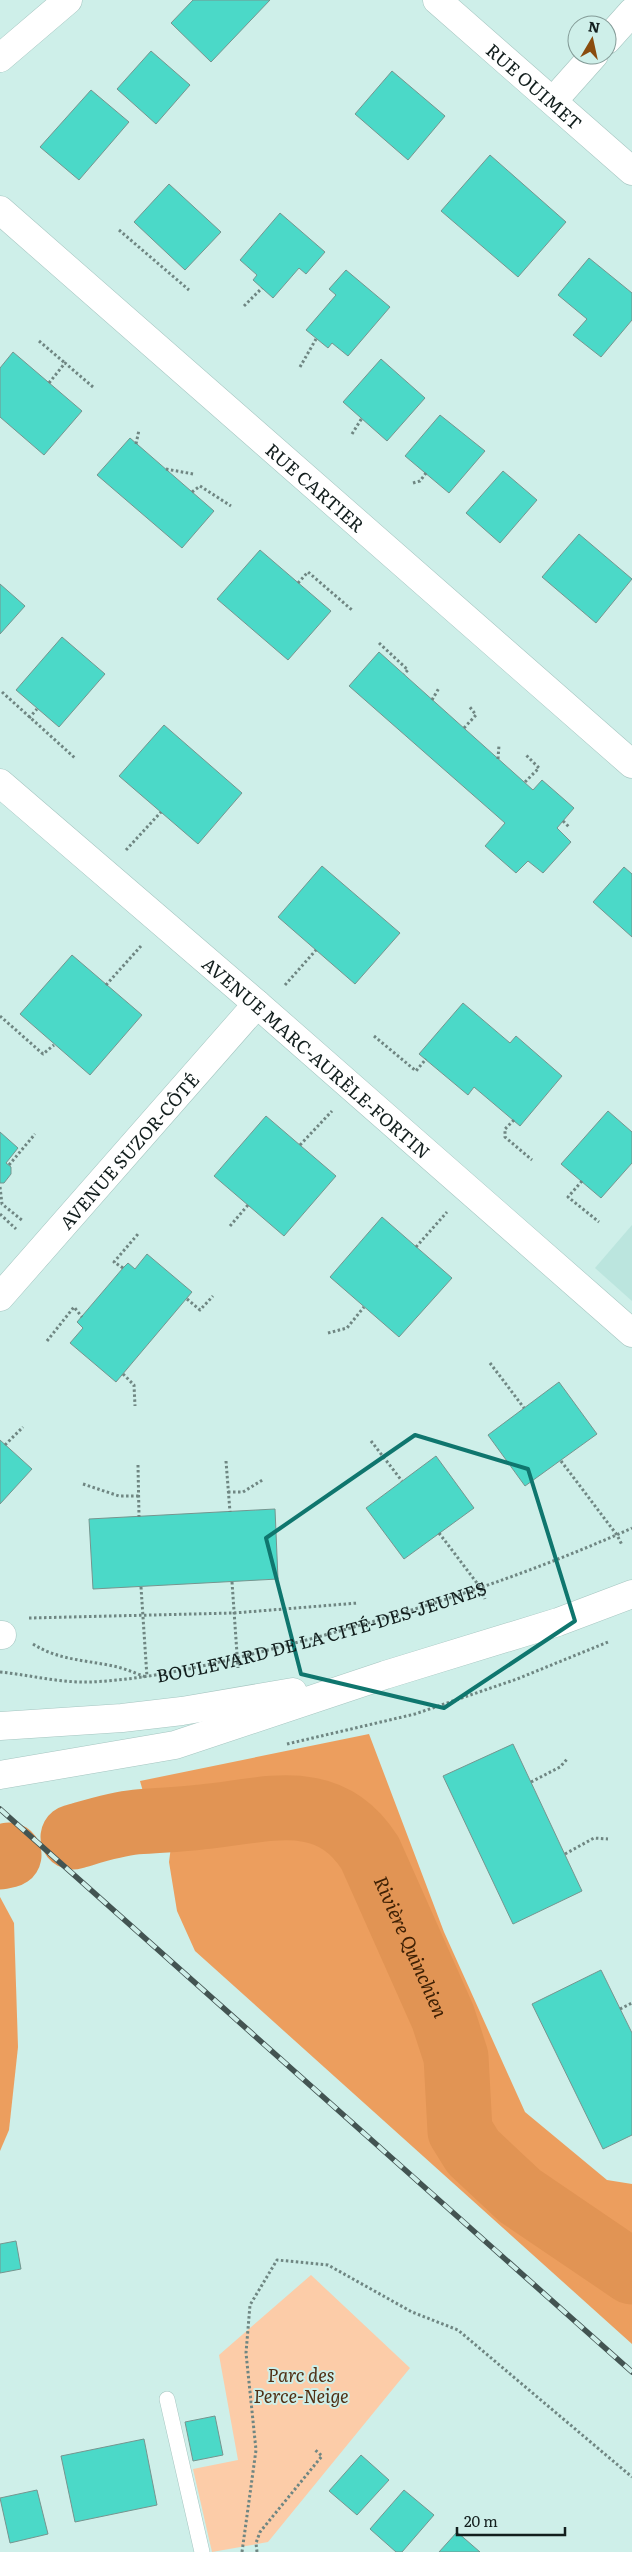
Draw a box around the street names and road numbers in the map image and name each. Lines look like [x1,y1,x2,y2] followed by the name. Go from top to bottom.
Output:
[481,36,589,135] street label: RUE OUIMET
[260,436,371,538] street label: RUE CARTIER
[197,950,437,1164] street label: AVENUE MARC-AURÈLE-FORTIN
[52,1066,205,1235] street label: AVENUE SUZOR-CÔTÉ
[154,1573,490,1688] street label: BOULEVARD DE LA CITÉ-DES-JEUNES

